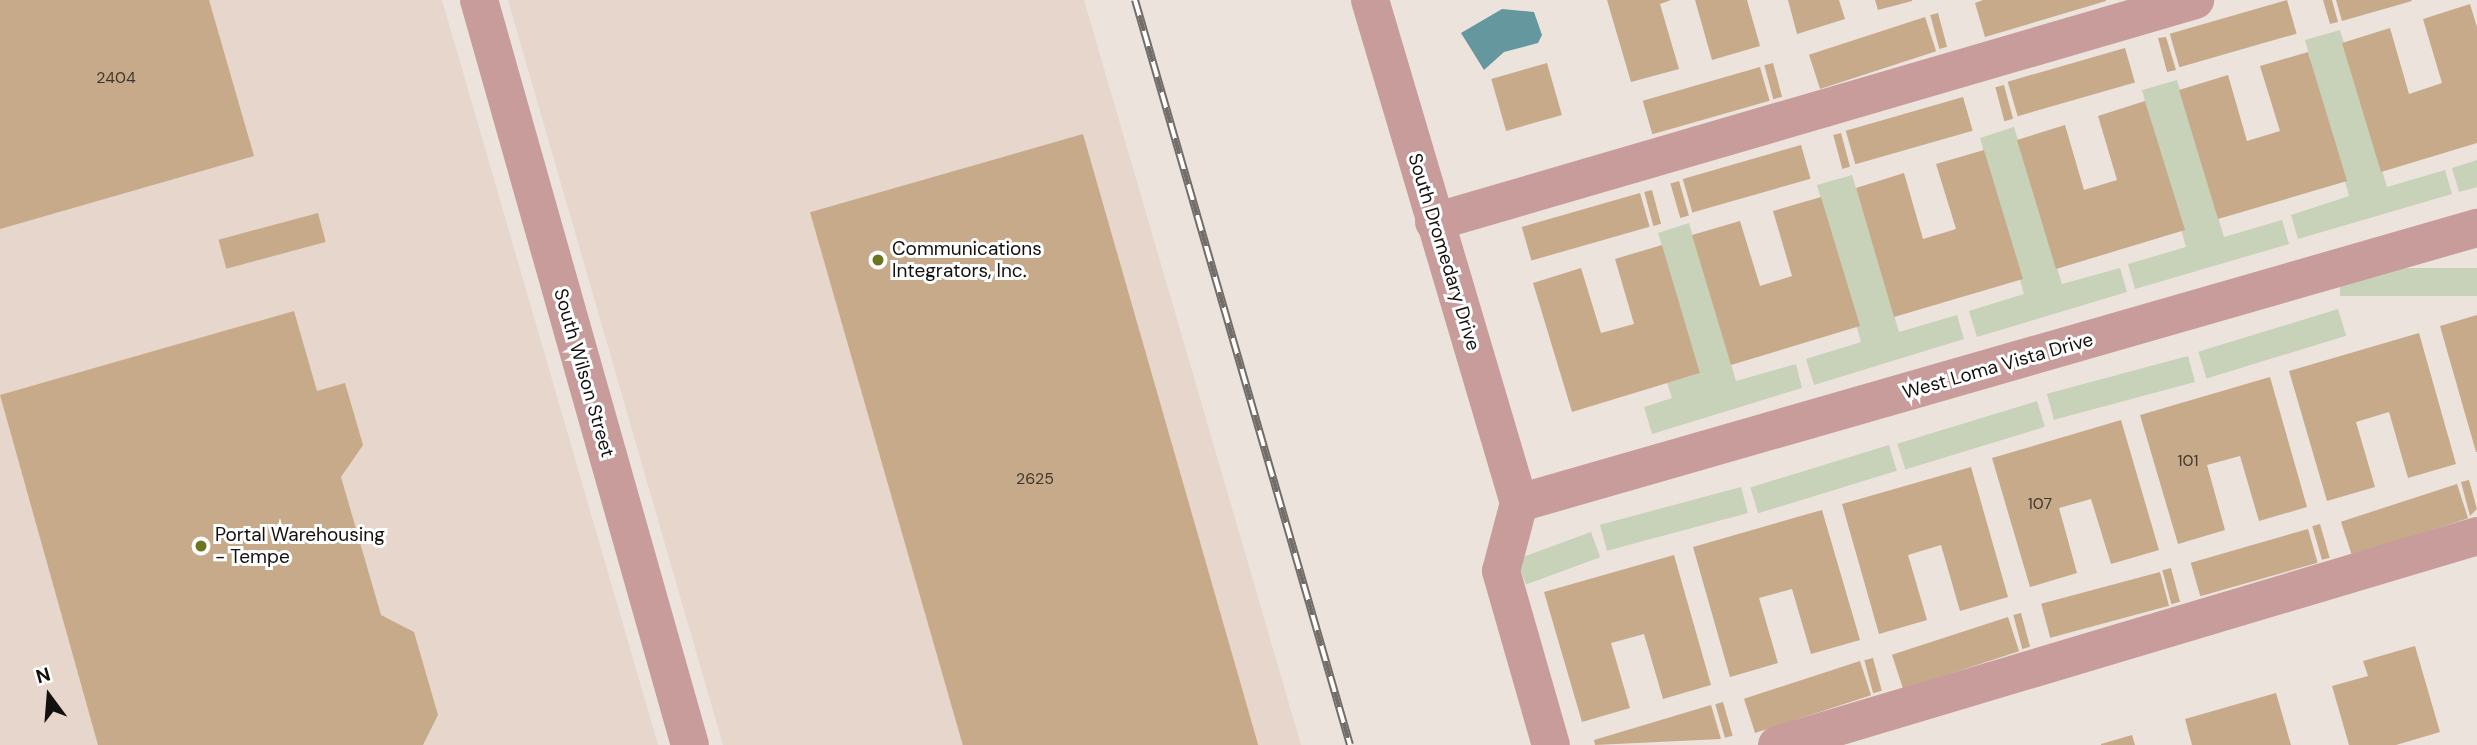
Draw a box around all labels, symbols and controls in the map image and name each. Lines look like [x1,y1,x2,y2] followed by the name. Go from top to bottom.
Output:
[96,68,136,88] house number: 2404
[1403,151,1485,353] street label: South Dromedary Drive
[892,238,1042,282] place label: Communications Integrators, Inc.
[870,252,886,268] marker: Communications Integrators, Inc.
[549,286,619,460] street label: South Wilson Street
[1900,328,2096,404] street label: West Loma Vista Drive
[2178,451,2198,471] house number: 101
[1016,469,1054,489] house number: 2625
[2028,494,2052,514] house number: 107
[215,524,385,568] place label: Portal Warehousing - Tempe
[193,538,209,554] marker: Portal Warehousing - Tempe
[14,661,84,731] north arrow
[33,661,53,689] text: N

